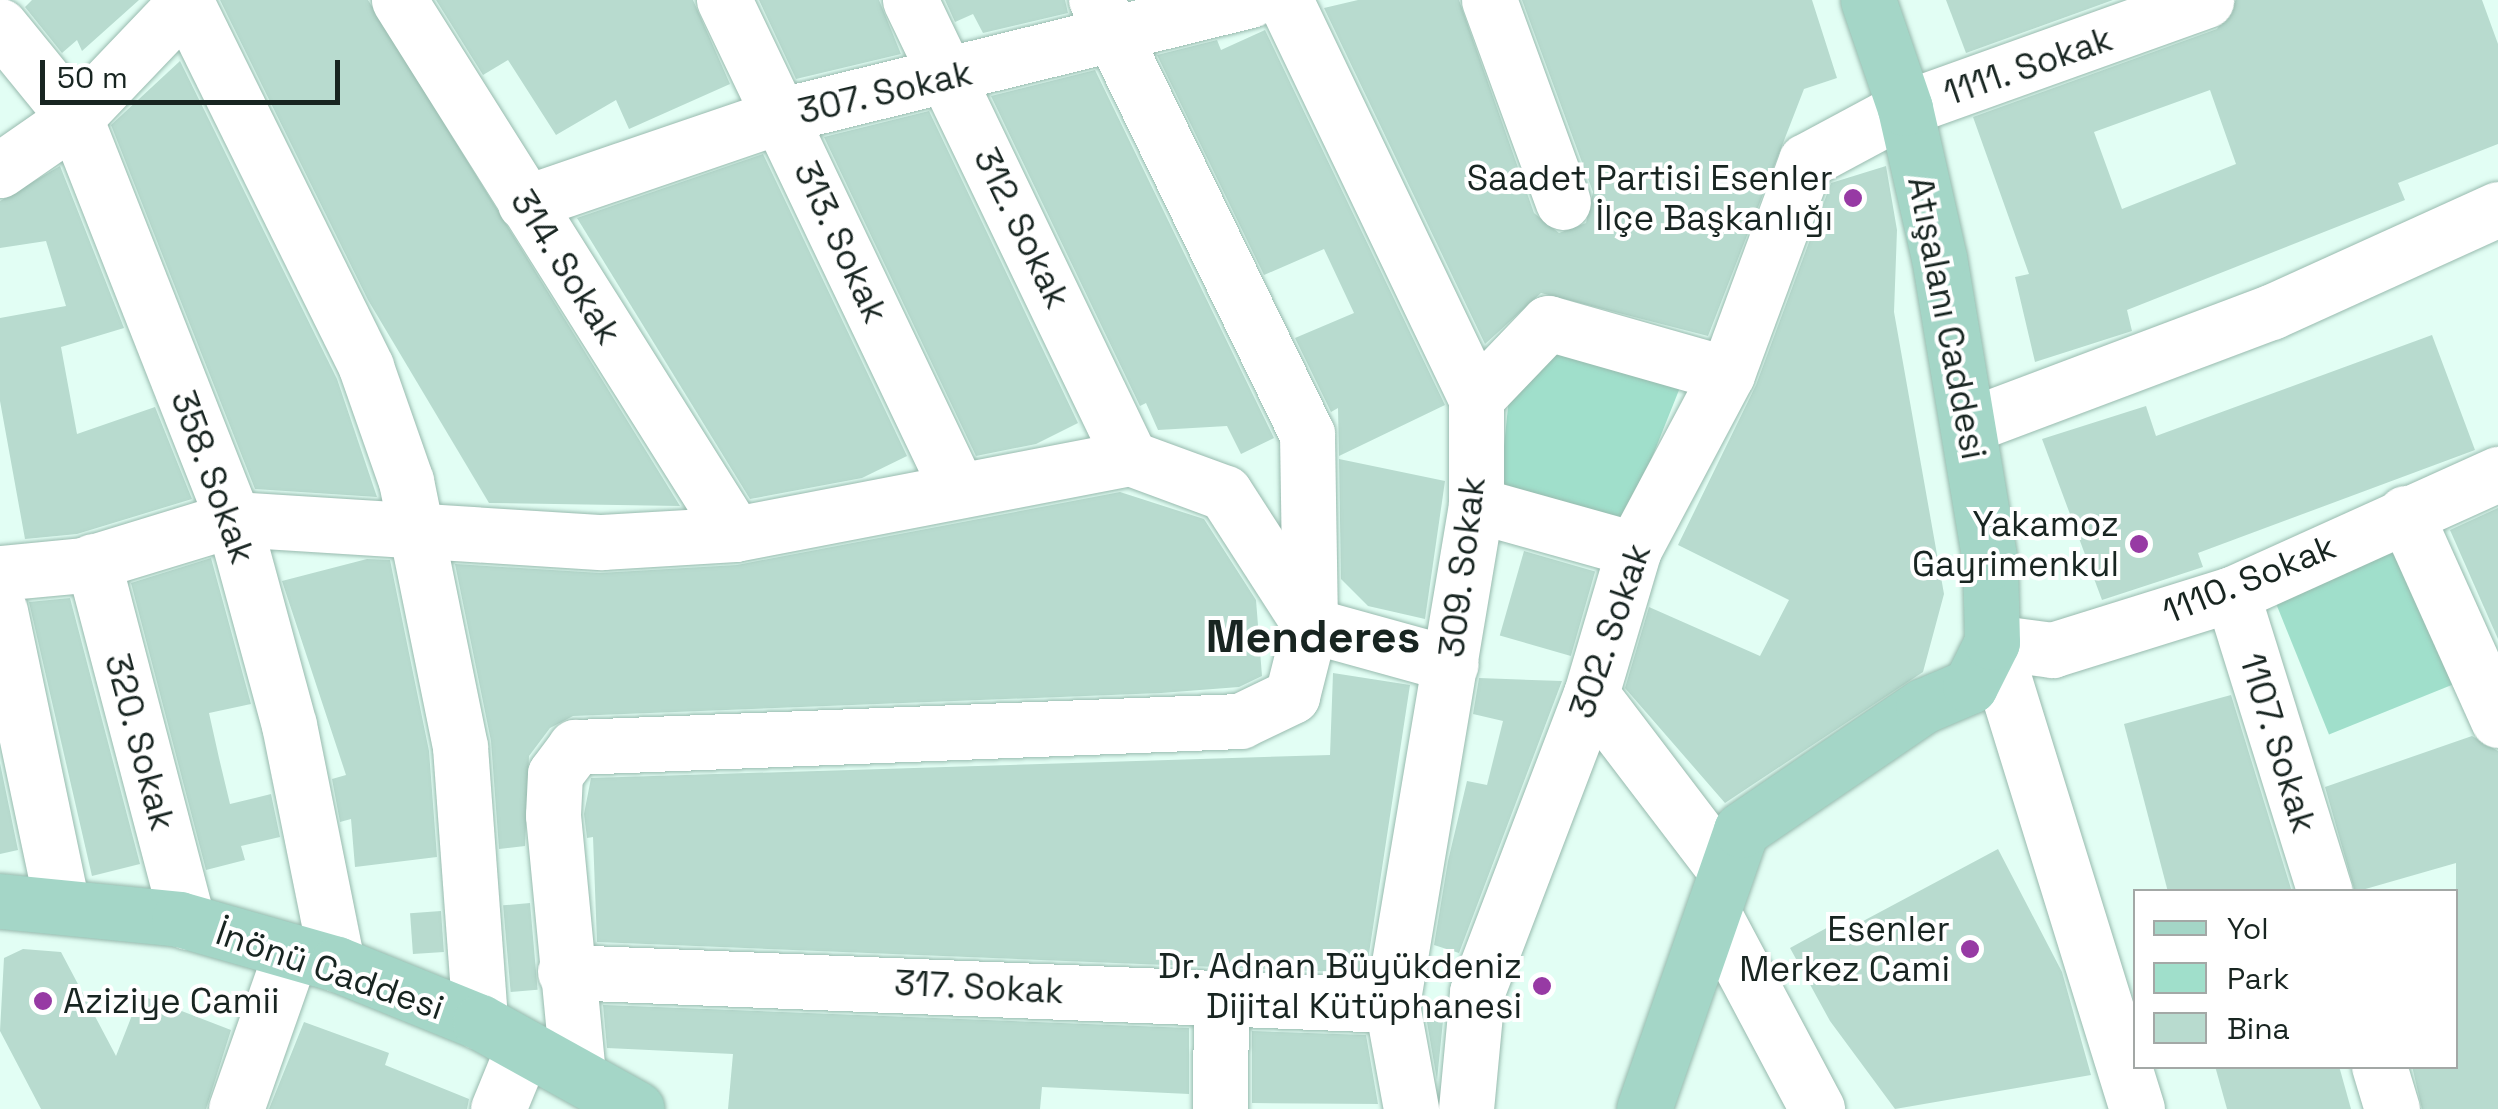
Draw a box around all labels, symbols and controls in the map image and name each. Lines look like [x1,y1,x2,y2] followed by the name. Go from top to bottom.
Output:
[1938,17,2118,115] street label: 1111. Sokak
[45,40,345,102] scale bar
[793,51,977,133] street label: 307. Sokak
[57,58,128,97] text: 50 m
[965,140,1079,316] street label: 312. Sokak
[785,154,897,330] street label: 313. Sokak
[1467,157,1833,239] place label: Saadet Partisi Esenler İlçe Başkanlığı
[1899,173,1995,463] street label: Atışalanı Caddesi
[502,181,630,353] street label: 314. Sokak
[1842,187,1864,209] marker: Saadet Partisi Esenler İlçe Başkanlığı
[162,384,264,570] street label: 358. Sokak
[1430,474,1494,660] street label: 309. Sokak
[1912,503,2119,585] place label: Yakamoz Gayrimenkul
[2156,525,2342,633] street label: 1110. Sokak
[2128,533,2150,555] marker: Yakamoz Gayrimenkul
[1560,538,1660,724] street label: 302. Sokak
[1206,610,1420,664] district label: Menderes
[96,648,184,836] street label: 320. Sokak
[2231,648,2325,838] street label: 1107. Sokak
[2133,889,2458,1069] legend
[1739,908,1950,990] place label: Esenler Merkez Cami
[2227,909,2269,948] text: Yol
[211,911,449,1029] street label: İnönü Caddesi
[1959,938,1981,960] marker: Esenler Merkez Cami
[1157,945,1522,1027] place label: Dr. Adnan Büyükdeniz Dijital Kütüphanesi
[2227,959,2289,998] text: Park
[893,962,1065,1012] street label: 317. Sokak
[1531,975,1553,997] marker: Dr. Adnan Büyükdeniz Dijital Kütüphanesi
[63,980,280,1022] place label: Aziziye Camii
[32,990,54,1012] marker: Aziziye Camii
[2227,1009,2290,1048] text: Bina

